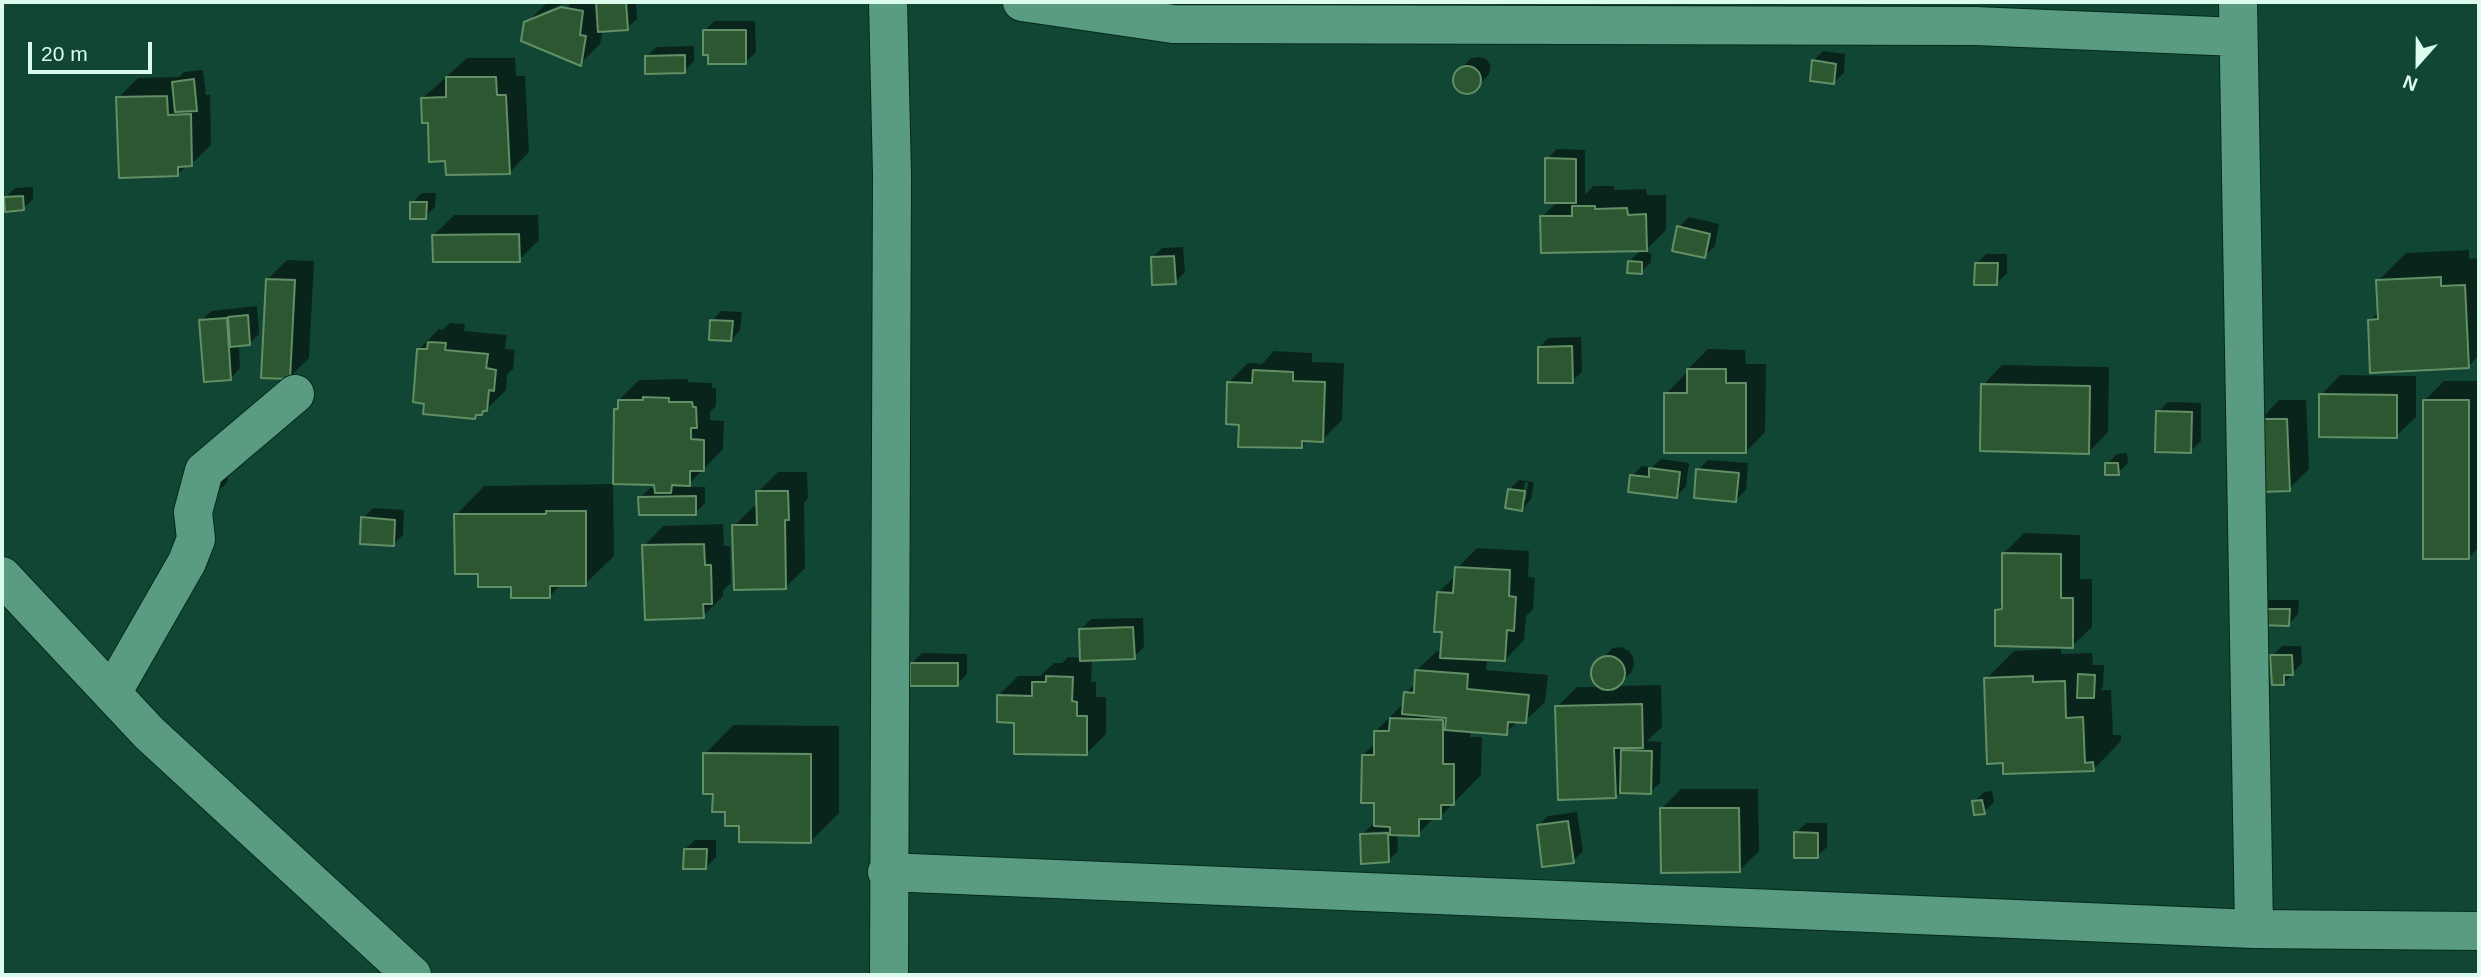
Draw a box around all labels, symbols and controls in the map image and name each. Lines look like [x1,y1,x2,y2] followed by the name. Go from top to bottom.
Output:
[32,28,156,72] scale bar
[2383,28,2453,98] north arrow
[41,42,88,65] text: 20 m
[2400,71,2420,95] text: N

